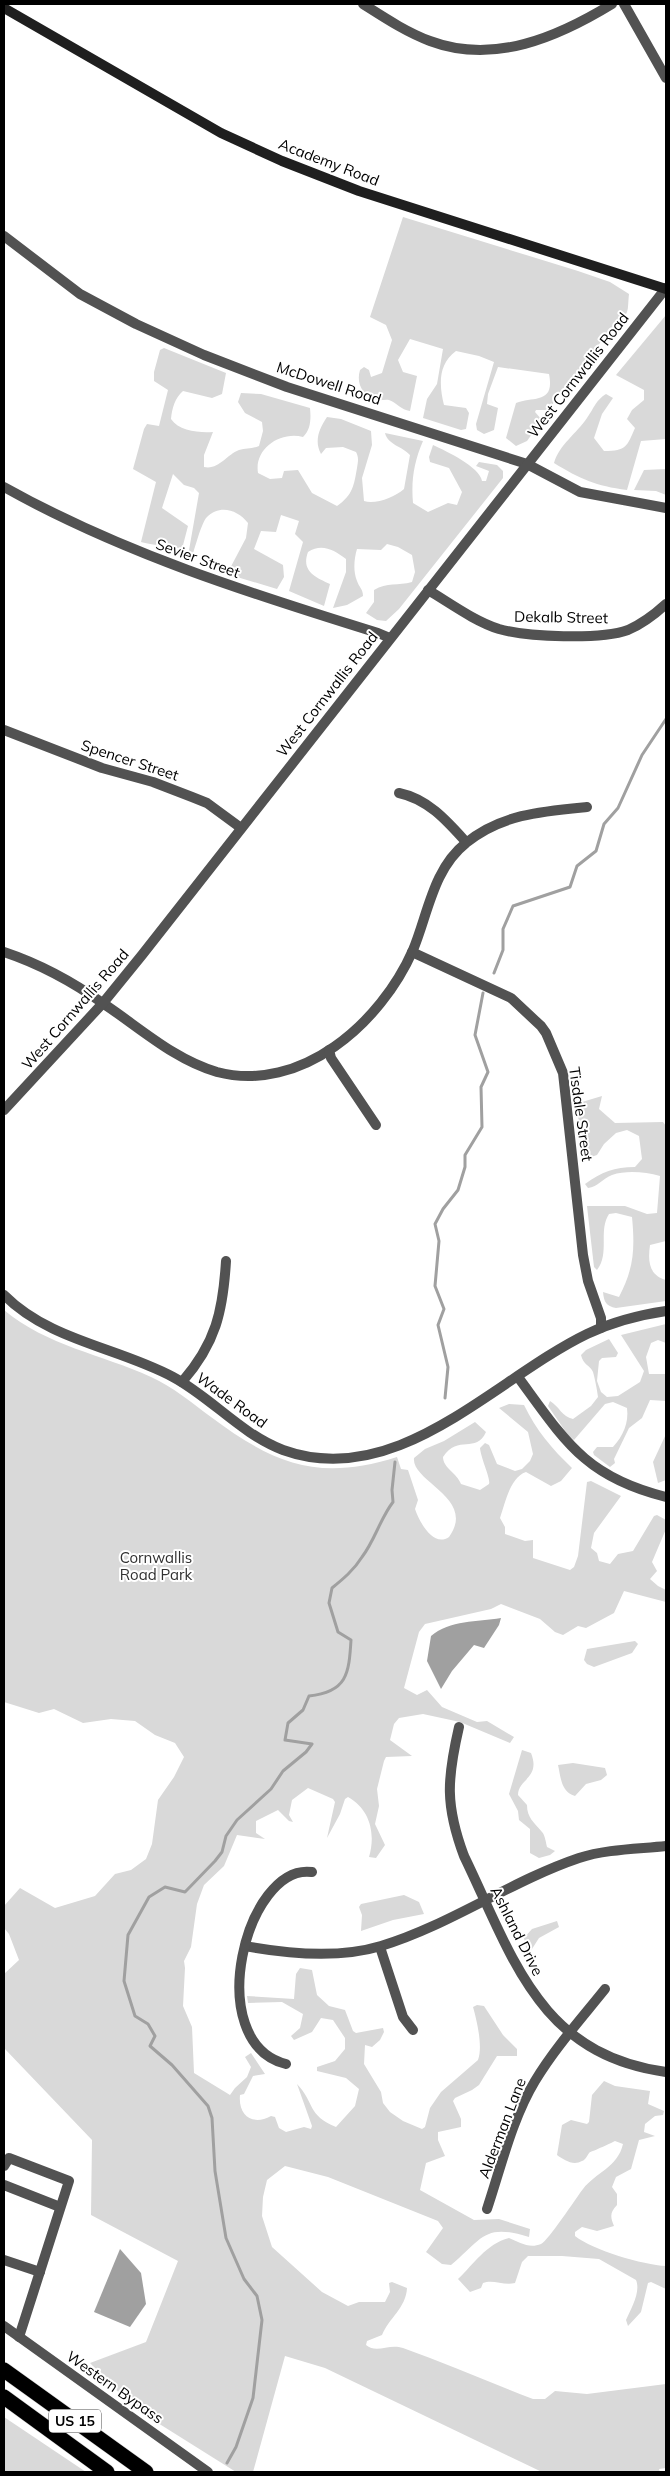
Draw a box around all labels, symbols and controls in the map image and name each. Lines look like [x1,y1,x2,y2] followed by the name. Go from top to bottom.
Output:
[276,134,382,190] street label: Academy Road
[523,309,633,441] street label: West Cornwallis Road
[274,357,384,409] street label: McDowell Road
[153,534,243,582] street label: Sevier Street
[514,607,608,627] street label: Dekalb Street
[272,628,382,760] street label: West Cornwallis Road
[79,735,181,785] street label: Spencer Street
[17,945,133,1073] street label: West Cornwallis Road
[565,1066,597,1162] street label: Tisdale Street
[193,1368,271,1432] street label: Wade Road
[120,1548,192,1584] park label: Cornwallis Road Park
[486,1883,548,1979] street label: Ashland Drive
[474,2075,530,2181] street label: Alderman Lane
[63,2347,167,2427] street label: Western Bypass
[49,2410,101,2432] road number: US 15

